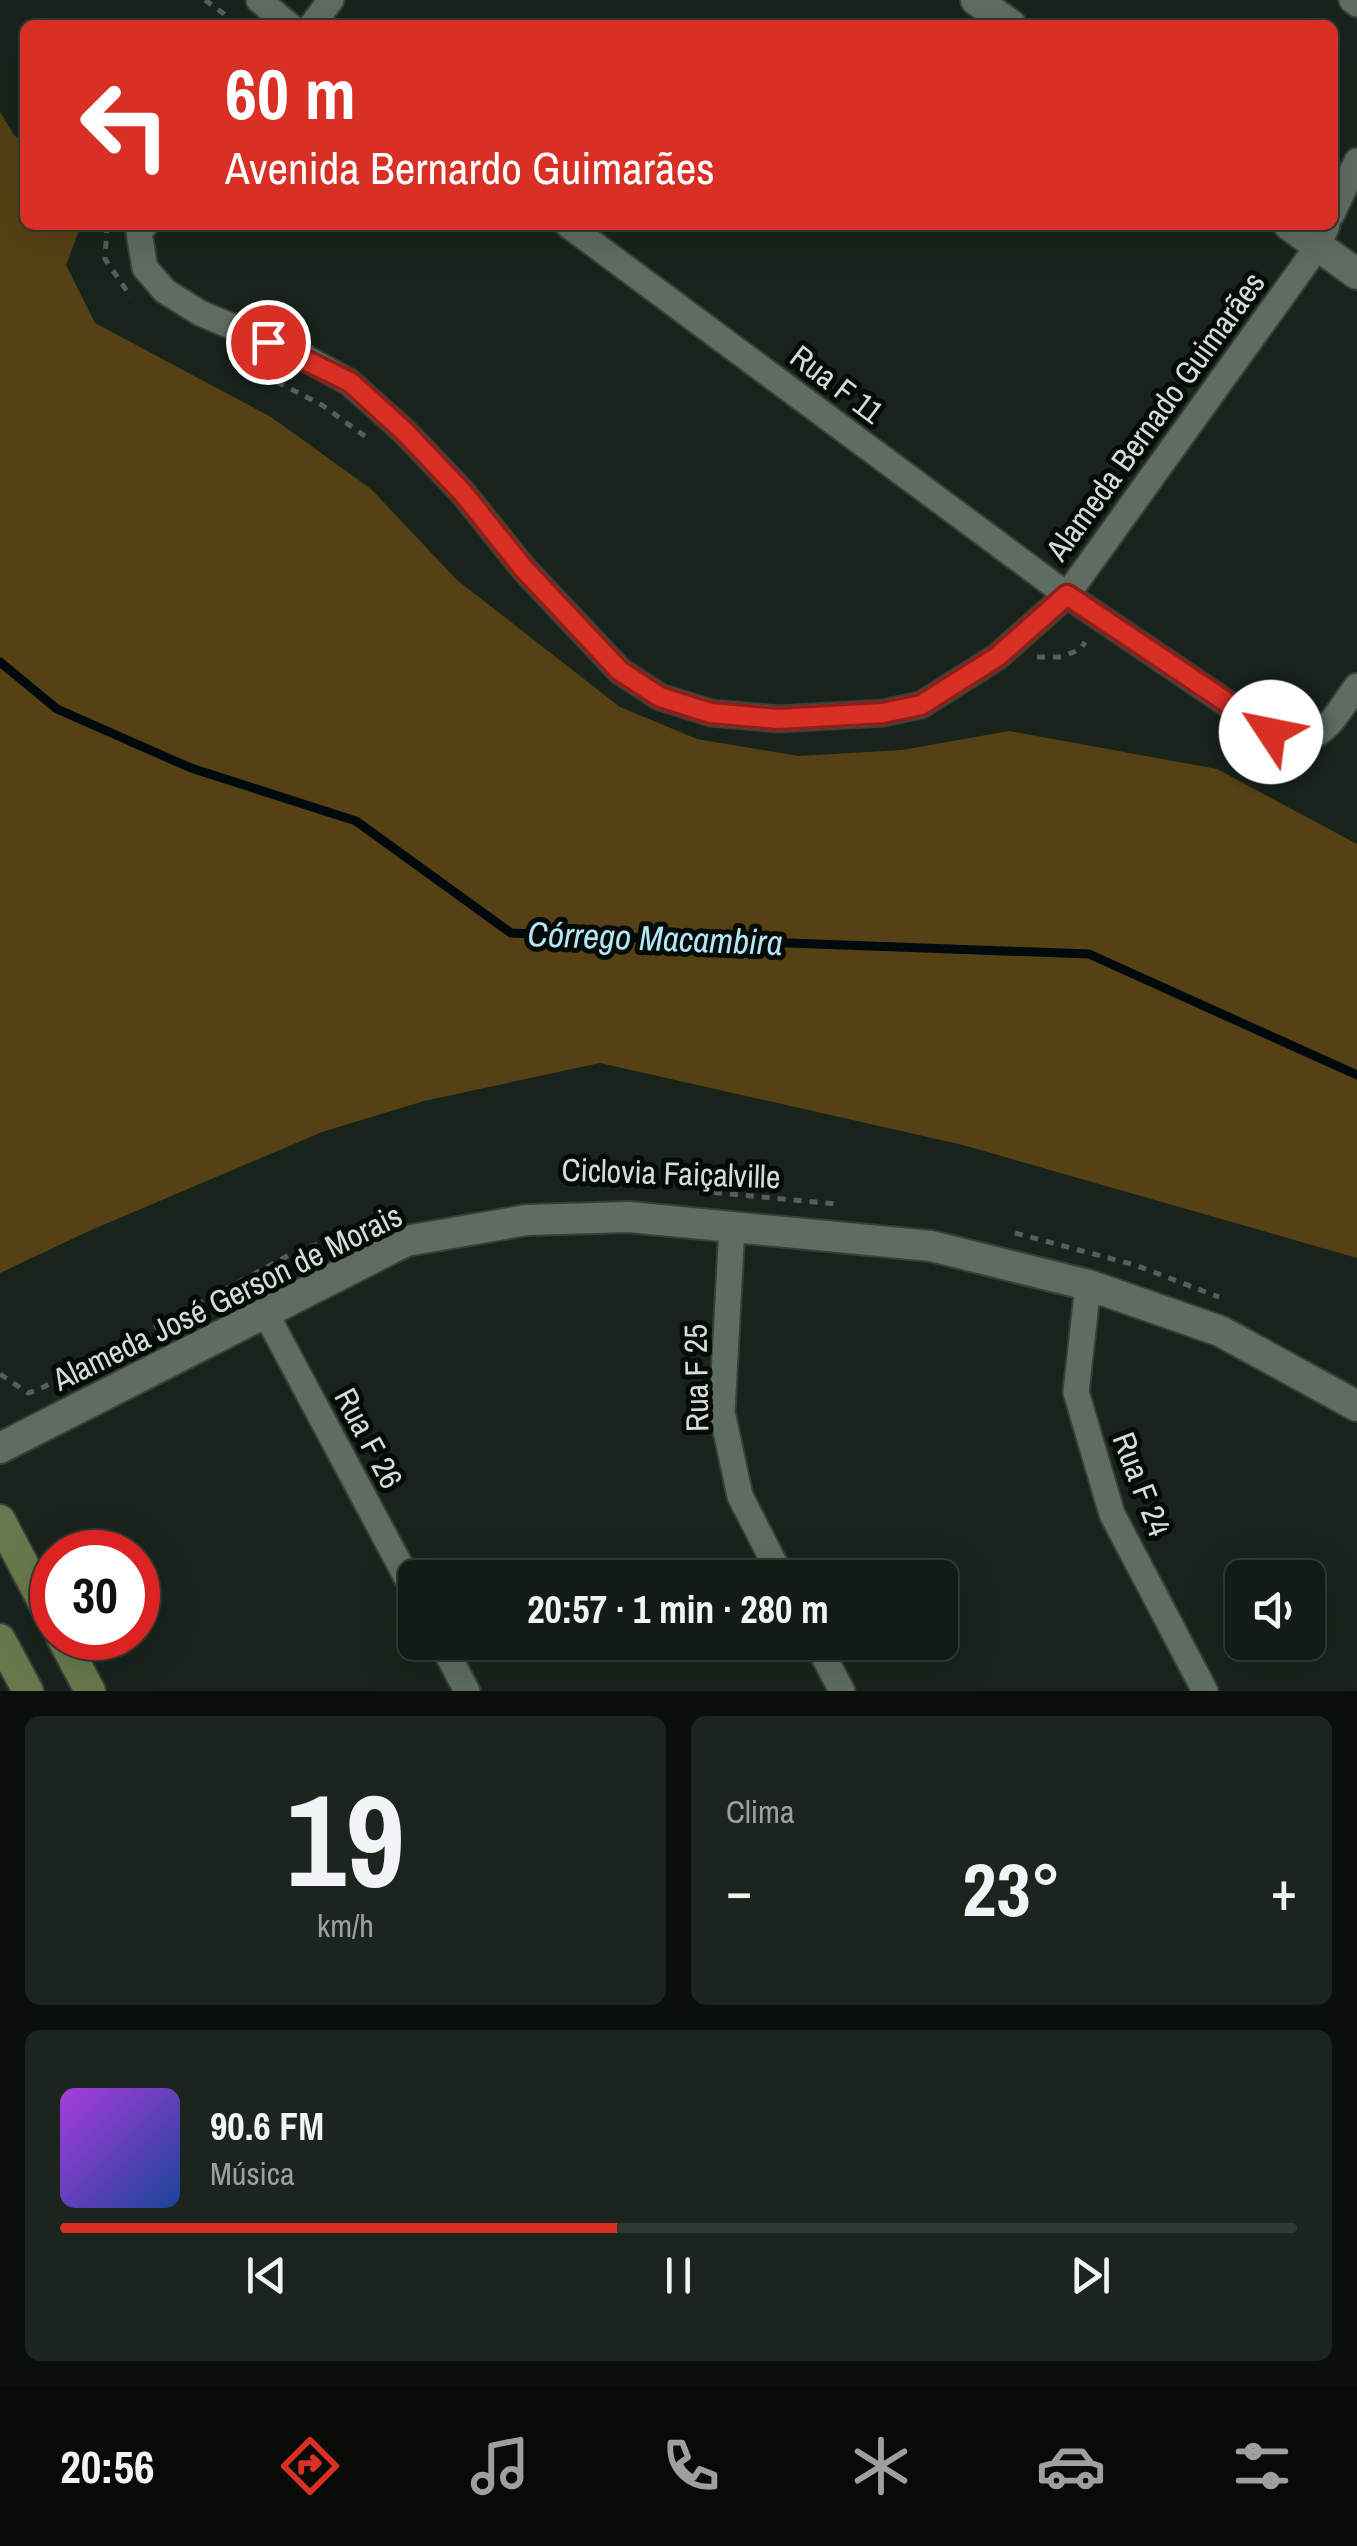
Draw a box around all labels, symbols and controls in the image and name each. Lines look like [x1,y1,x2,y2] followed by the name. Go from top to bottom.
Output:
[225,47,356,141] text: 60 m
[60,60,190,190] icon: left
[225,137,715,198] text: Avenida Bernardo Guimarães
[1035,263,1274,570] street label: Alameda Bernado Guimarães
[226,300,311,385] pin
[241,315,296,370] icon: arrive
[782,335,893,433] street label: Rua F 11
[1219,680,1323,784] position arrow
[527,910,783,966] water label: Córrego Macambira
[561,1148,781,1198] street label: Ciclovia Faiçalville
[44,1194,409,1401] street label: Alameda José Gerson de Morais
[674,1324,718,1432] street label: Rua F 25
[325,1380,413,1496] street label: Rua F 26
[1103,1426,1181,1542] street label: Rua F 24
[30,1530,160,1660] speed limit sign: 30
[1225,1560,1325,1660] map controls
[1225,1560,1325,1660] button: sound
[527,1584,829,1635] text: 20:57 · 1 min · 280 m
[286,1751,405,1927] text: 19
[726,1790,795,1833] text: Clima
[962,1838,1061,1939] text: 23°
[726,1853,752,1927] text: −
[1271,1853,1297,1927] text: +
[317,1904,374,1947] text: km/h
[210,2101,324,2152] text: 90.6 FM
[210,2152,295,2195] text: Música
[239,2248,294,2303] icon: previous
[651,2248,706,2303] icon: pause
[1063,2248,1118,2303] icon: next
[275,2431,345,2501] icon: directions
[465,2431,535,2501] icon: music
[656,2431,726,2501] icon: phone
[846,2431,916,2501] icon: climate
[1036,2431,1106,2501] icon: car
[1227,2431,1297,2501] icon: filters
[60,2436,155,2497] text: 20:56

